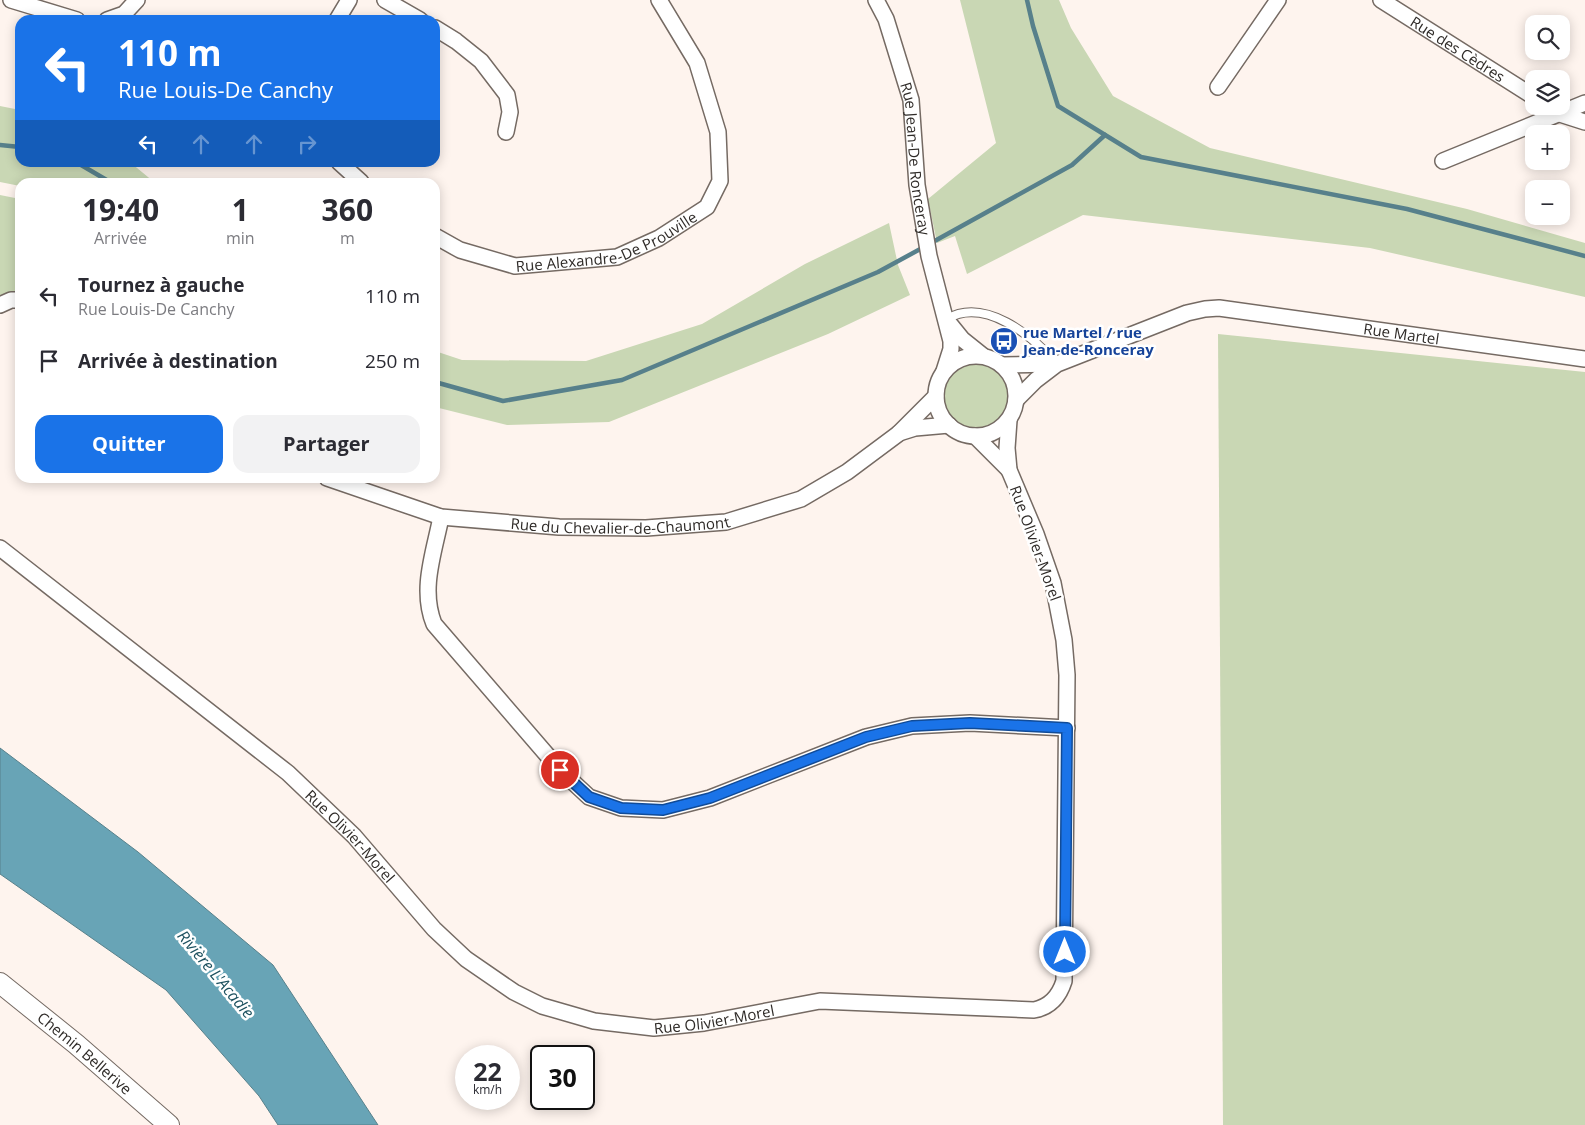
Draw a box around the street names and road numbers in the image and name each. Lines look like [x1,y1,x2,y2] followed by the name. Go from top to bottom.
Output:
[1407,11,1509,86] street label: Rue des Cèdres
[896,80,935,237] street label: Rue Jean-De Ronceray
[515,206,700,276] street label: Rue Alexandre-De Prouville
[1362,318,1441,349] street label: Rue Martel
[1006,482,1066,604] street label: Rue Olivier-Morel
[510,511,732,538] street label: Rue du Chevalier-de-Chaumont
[301,785,399,887] street label: Rue Olivier-Morel
[653,1000,776,1038] street label: Rue Olivier-Morel
[34,1007,136,1099] street label: Chemin Bellerive

